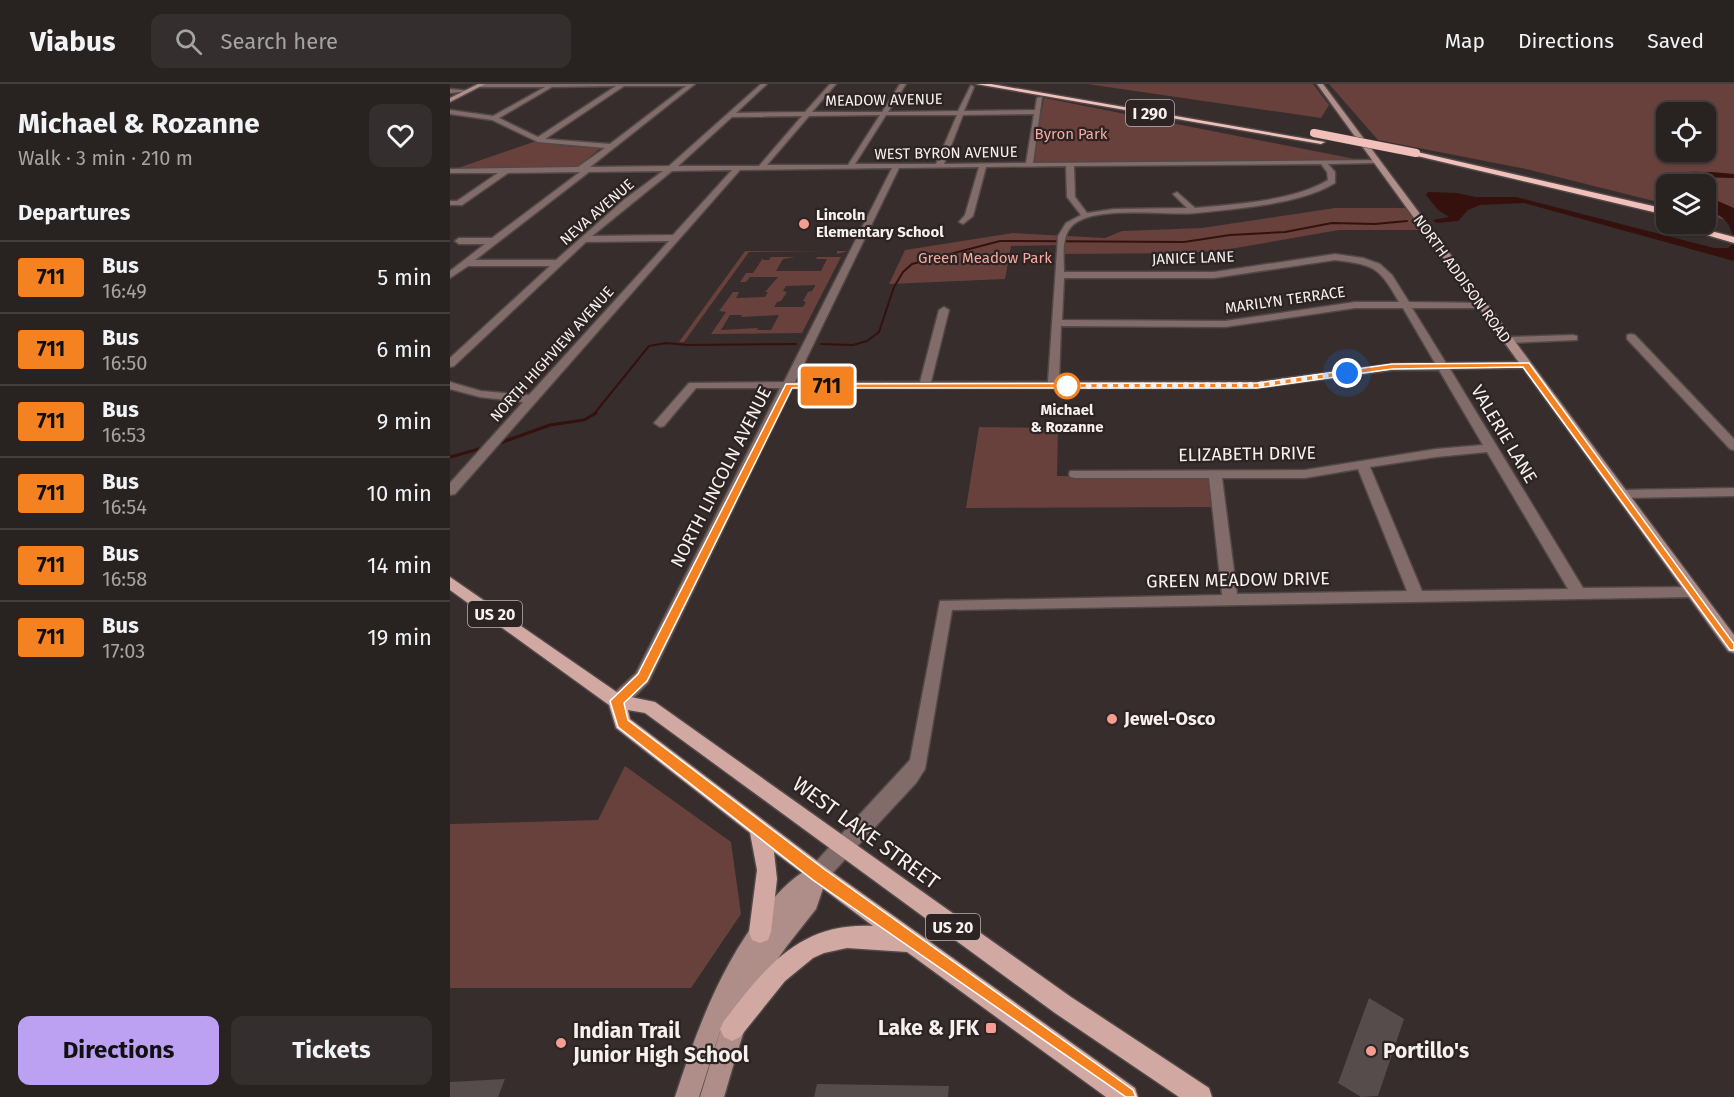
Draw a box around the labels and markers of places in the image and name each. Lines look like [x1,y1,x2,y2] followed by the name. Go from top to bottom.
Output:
[816,206,944,241] place label: Lincoln Elementary School
[797,217,811,231] marker: Lincoln Elementary School
[1054,373,1080,399] marker: Michael & Rozanne
[1030,401,1104,436] place label: Michael & Rozanne
[1123,708,1215,730] place label: Jewel-Osco
[1105,712,1119,726] marker: Jewel-Osco
[878,1015,980,1041] place label: Lake & JFK
[572,1018,750,1068] place label: Indian Trail Junior High School
[984,1021,998,1035] marker: Lake & JFK
[554,1036,568,1050] marker: Indian Trail Junior High School
[1383,1038,1469,1064] place label: Portillo's
[1364,1044,1378,1058] marker: Portillo's

